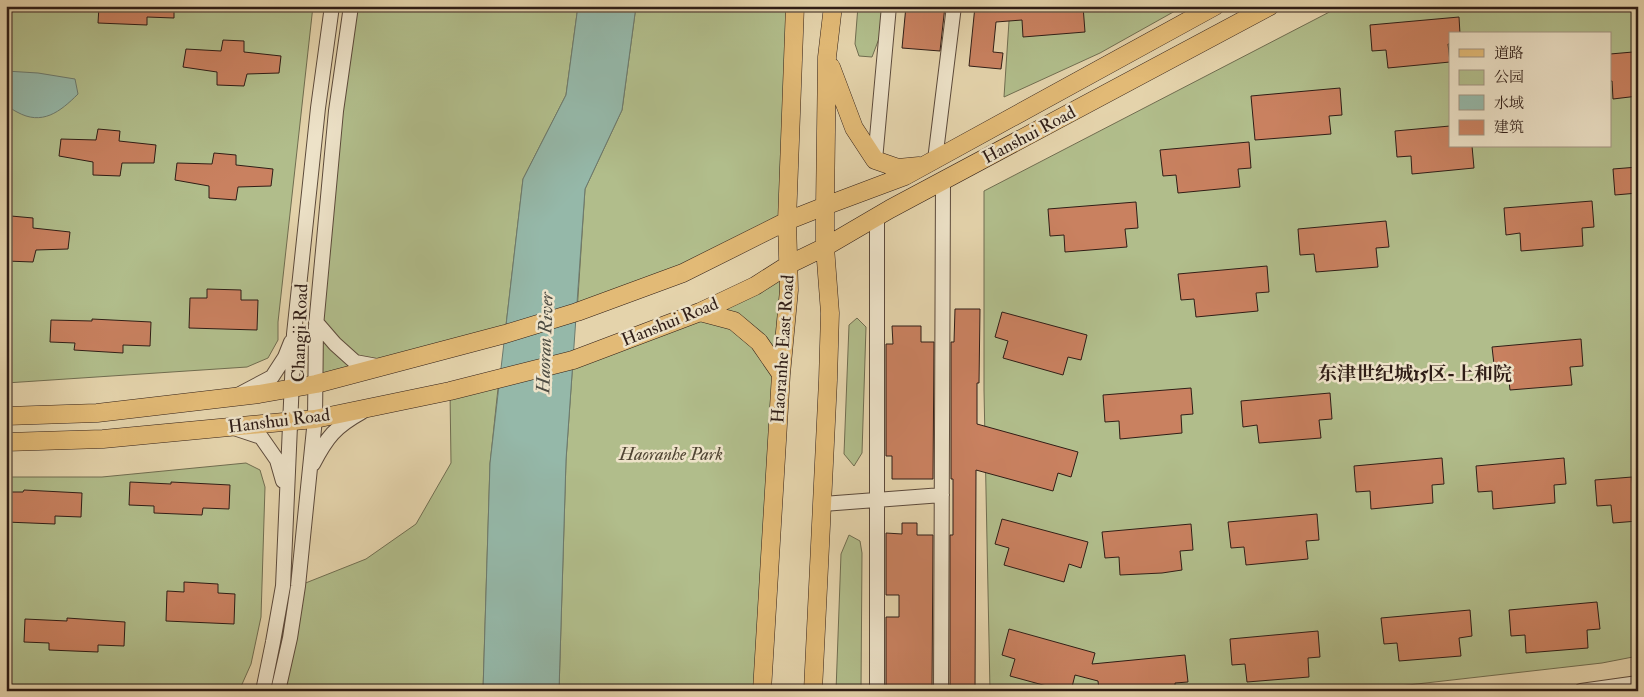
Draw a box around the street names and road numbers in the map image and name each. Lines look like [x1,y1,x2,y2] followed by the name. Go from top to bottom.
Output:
[978,101,1080,169] street label: Hanshui Road
[766,274,800,424] street label: Haoranhe East Road
[287,283,313,383] street label: Changji Road
[618,292,722,352] street label: Hanshui Road
[227,403,331,439] street label: Hanshui Road

